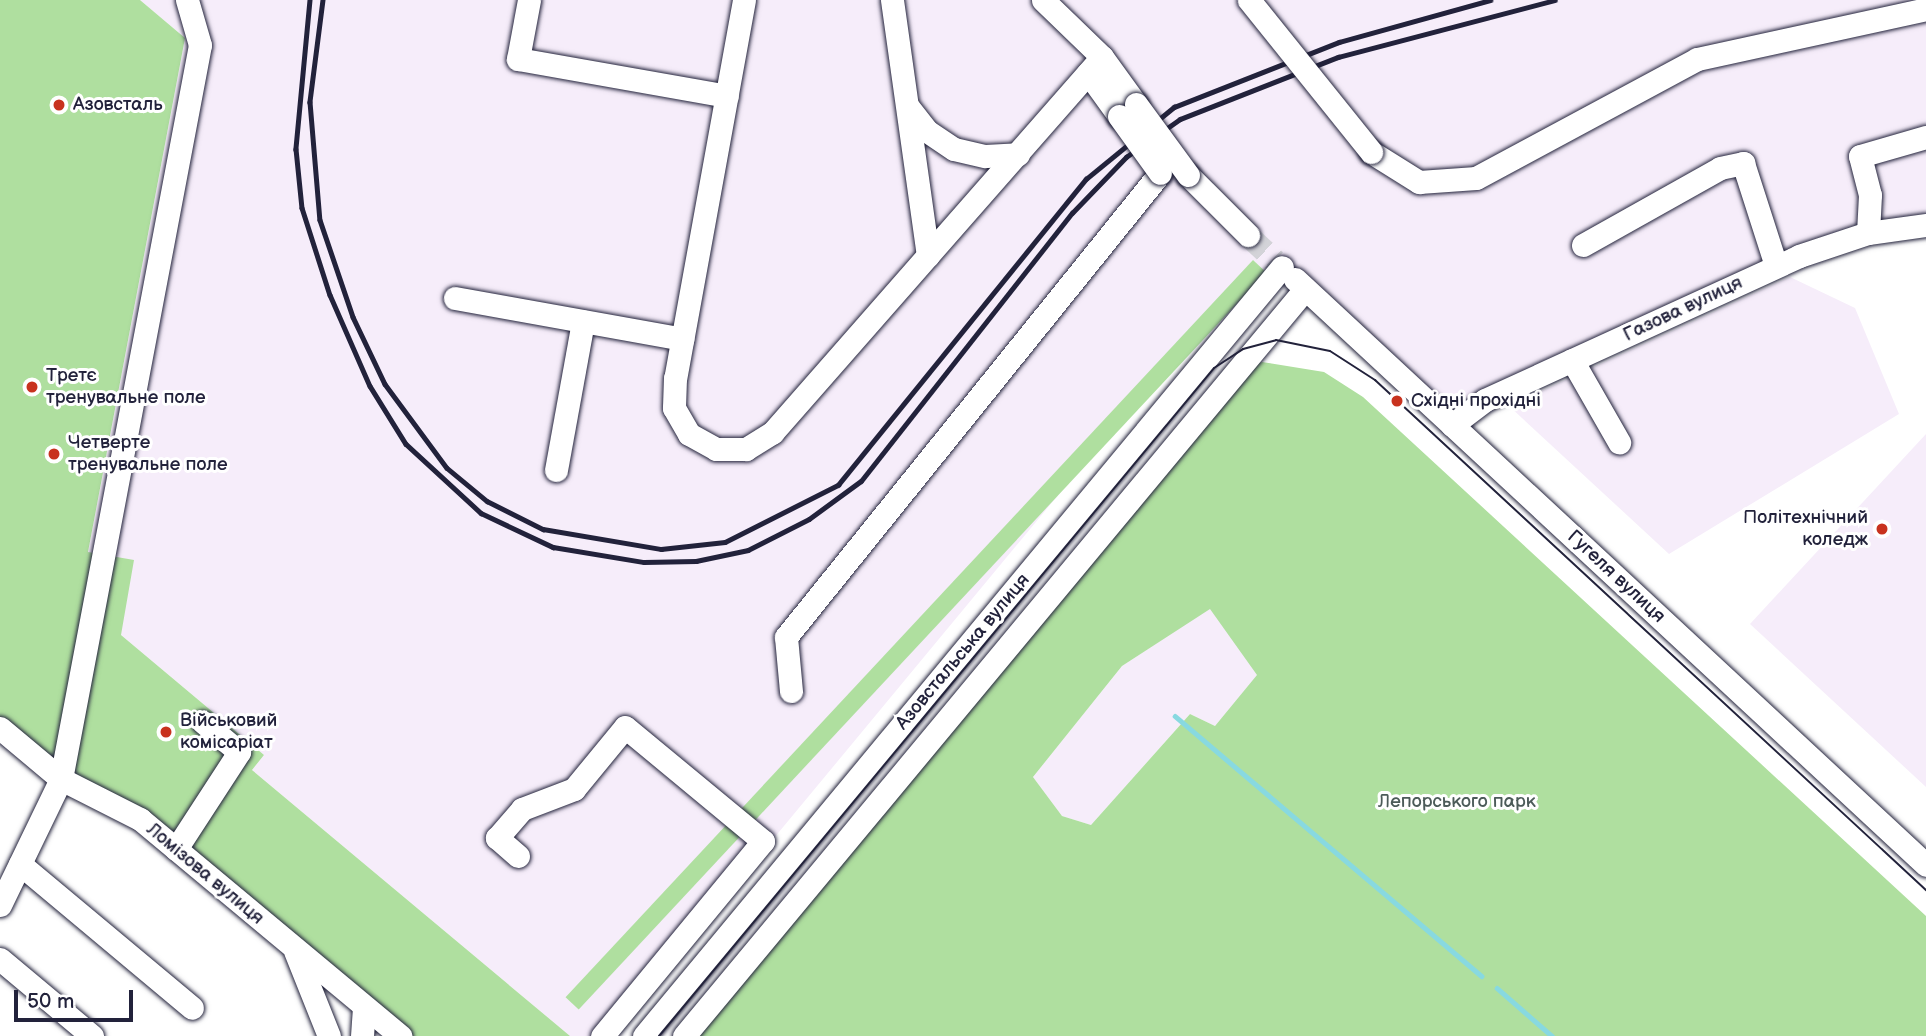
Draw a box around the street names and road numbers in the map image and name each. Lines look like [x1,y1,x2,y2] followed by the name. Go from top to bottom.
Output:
[1620,271,1746,347] street label: Газова вулиця
[1562,526,1670,628] street label: Гугеля вулиця
[891,569,1035,735] street label: Азовстальська вулиця
[142,818,268,930] street label: Ломізова вулиця

